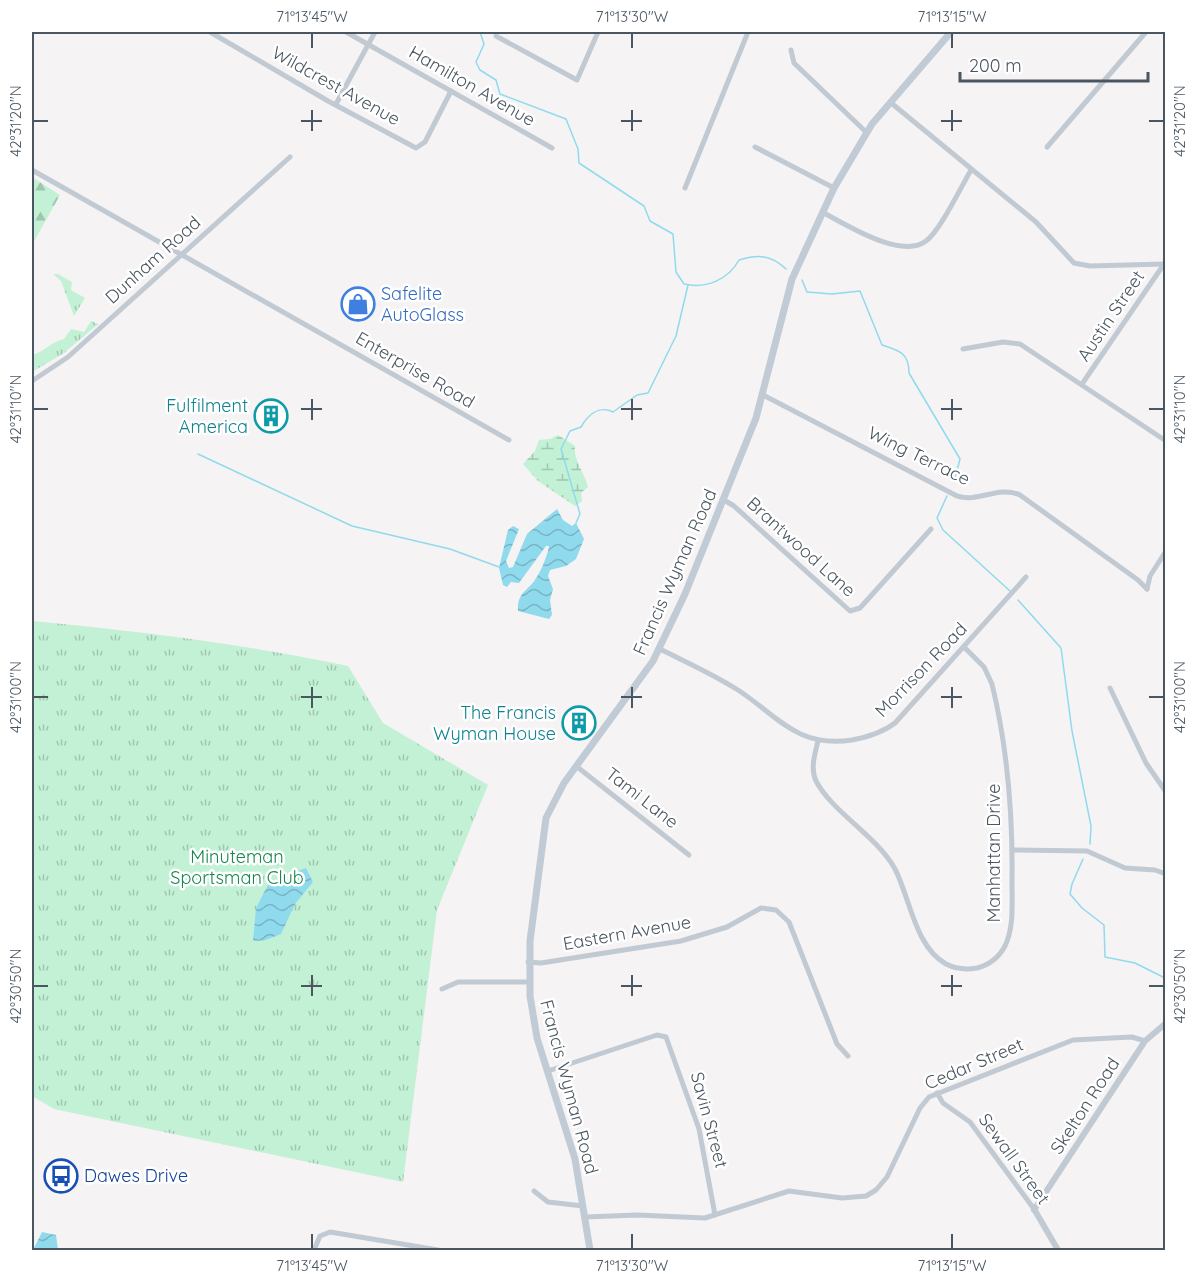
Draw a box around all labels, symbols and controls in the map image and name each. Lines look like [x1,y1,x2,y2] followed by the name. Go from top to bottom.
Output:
[276,7,348,26] text: 71°13'45"W
[596,7,669,26] text: 71°13'30"W
[917,7,987,26] text: 71°13'15"W
[405,40,539,131] street label: Hamilton Avenue
[268,41,404,130] street label: Wildcrest Avenue
[960,45,1148,83] scale bar
[969,54,1022,77] text: 200 m
[6,85,25,157] text: 42°31'20"N
[1170,85,1189,157] text: 42°31'20"N
[100,211,205,309] street label: Dunham Road
[1072,266,1149,366] street label: Austin Street
[381,282,464,326] place label: Safelite AutoGlass
[340,286,376,322] shop icon: Safelite AutoGlass
[352,326,479,413] street label: Enterprise Road
[6,375,25,443] text: 42°31'10"N
[1170,375,1189,443] text: 42°31'10"N
[166,394,248,438] place label: Fulfilment America
[253,398,289,434] building icon: Fulfilment America
[864,421,974,490] street label: Wing Terrace
[628,485,722,658] street label: Francis Wyman Road
[742,492,861,602] street label: Brantwood Lane
[870,618,972,722] street label: Morrison Road
[6,661,25,733] text: 42°31'00"N
[1170,661,1189,733] text: 42°31'00"N
[433,701,556,745] place label: The Francis Wyman House
[561,705,597,741] building icon: The Francis Wyman House
[601,762,683,833] street label: Tami Lane
[982,783,1005,923] street label: Manhattan Drive
[170,845,304,889] park label: Minuteman Sportsman Club
[561,910,693,955] street label: Eastern Avenue
[6,949,25,1023] text: 42°30'50"N
[1170,949,1189,1023] text: 42°30'50"N
[535,997,604,1177] street label: Francis Wyman Road
[921,1032,1027,1095] street label: Cedar Street
[1045,1053,1124,1158] street label: Skelton Road
[686,1069,733,1171] street label: Savin Street
[974,1109,1055,1209] street label: Sewall Street
[43,1158,79,1194] bus stop icon: Dawes Drive
[84,1164,188,1187] place label: Dawes Drive
[276,1256,348,1275] text: 71°13'45"W
[596,1256,669,1275] text: 71°13'30"W
[917,1256,987,1275] text: 71°13'15"W

